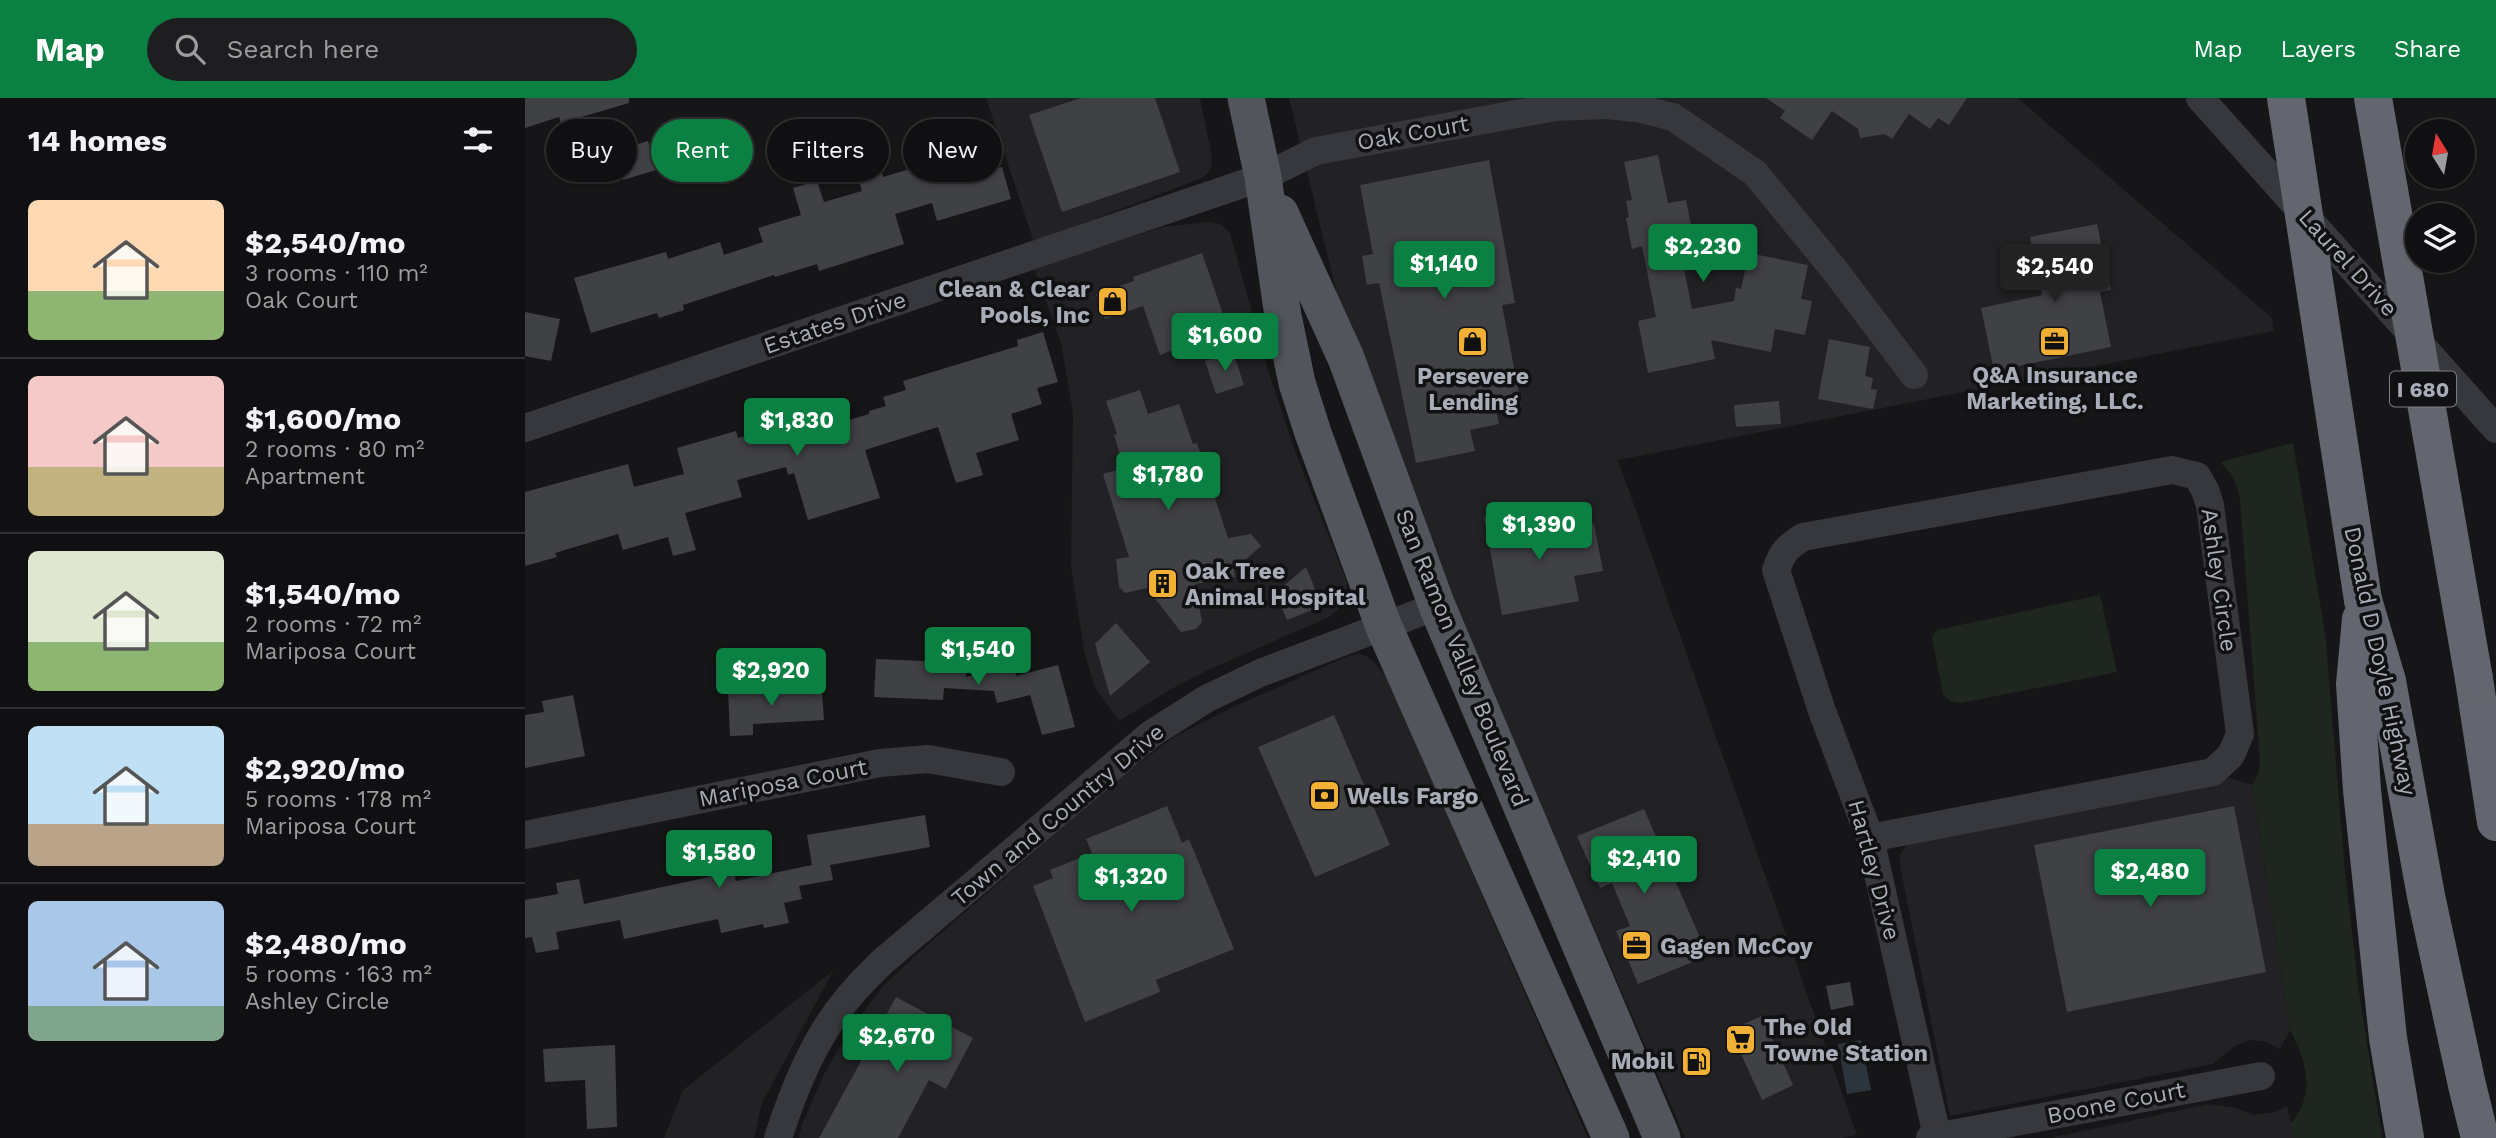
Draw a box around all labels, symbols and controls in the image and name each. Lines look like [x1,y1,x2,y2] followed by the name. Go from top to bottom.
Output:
[147,18,637,81] search box
[35,30,105,69] text: Map
[171,30,209,68] icon: search
[227,34,379,64] text: Search here
[2194,35,2242,63] text: Map
[2280,35,2356,63] text: Layers
[2394,35,2461,63] text: Share
[1355,110,1471,156] street label: Oak Court
[546,119,637,182] chip: Buy
[651,119,753,182] chip: Rent
[767,119,889,182] chip: Filters
[903,119,1002,182] chip: New
[2405,119,2475,189] north arrow
[2405,119,2475,273] map controls
[459,121,497,159] icon: filters
[28,123,167,158] text: 14 homes
[2405,203,2475,273] button: layers
[2293,204,2403,322] street label: Laurel Drive
[245,225,406,260] text: $2,540/mo
[1646,225,1760,284] pin: $2,230
[84,228,168,312] icon: home
[1664,233,1742,260] text: $2,230
[1387,242,1501,301] pin: $1,140
[1998,244,2112,304] pin: $2,540
[1410,250,1478,277] text: $1,140
[2016,253,2094,280] text: $2,540
[245,260,428,287] text: 3 rooms · 110 m²
[938,276,1090,329] place label: Clean & Clear Pools, Inc
[1096,285,1130,319] shop icon: Clean & Clear Pools, Inc
[760,286,910,360] street label: Estates Drive
[245,287,358,314] text: Oak Court
[1168,314,1282,373] pin: $1,600
[1188,322,1262,349] text: $1,600
[2038,324,2072,358] office icon: Q&A Insurance Marketing, LLC.
[1456,325,1490,359] shop icon: Persevere Lending
[1966,362,2144,415] place label: Q&A Insurance Marketing, LLC.
[1417,363,1529,416] place label: Persevere Lending
[2390,372,2456,406] road number: I 680
[740,398,854,458] pin: $1,830
[245,401,401,436] text: $1,600/mo
[84,404,168,488] icon: home
[760,407,834,434] text: $1,830
[245,436,424,463] text: 2 rooms · 80 m²
[1111,452,1225,512] pin: $1,780
[1132,461,1204,488] text: $1,780
[245,463,365,490] text: Apartment
[1482,503,1596,562] pin: $1,390
[1390,505,1534,811] street label: San Ramon Valley Boulevard
[2196,507,2242,653] street label: Ashley Circle
[1502,511,1576,538] text: $1,390
[2338,524,2422,798] street label: Donald D Doyle Highway
[1185,558,1366,611] place label: Oak Tree Animal Hospital
[1145,567,1179,601] building icon: Oak Tree Animal Hospital
[245,576,401,611] text: $1,540/mo
[84,579,168,663] icon: home
[245,611,421,638] text: 2 rooms · 72 m²
[921,628,1035,687] pin: $1,540
[941,636,1015,663] text: $1,540
[245,638,416,665] text: Mariposa Court
[714,648,828,708] pin: $2,920
[732,657,810,684] text: $2,920
[946,718,1170,912] street label: Town and Country Drive
[245,751,405,786] text: $2,920/mo
[697,753,870,813] street label: Mariposa Court
[84,754,168,838] icon: home
[1307,779,1341,813] bank icon: Wells Fargo
[1347,783,1479,810] place label: Wells Fargo
[245,786,431,813] text: 5 rooms · 178 m²
[1842,797,1906,943] street label: Hartley Drive
[245,813,416,840] text: Mariposa Court
[662,830,776,890] pin: $1,580
[1587,836,1701,896] pin: $2,410
[682,839,756,866] text: $1,580
[1607,845,1681,872] text: $2,410
[2093,850,2207,909] pin: $2,480
[1074,854,1188,914] pin: $1,320
[2110,858,2190,885] text: $2,480
[1094,863,1168,890] text: $1,320
[245,926,407,961] text: $2,480/mo
[84,929,168,1013] icon: home
[1620,929,1654,963] office icon: Gagen McCoy
[1660,933,1813,960] place label: Gagen McCoy
[245,961,432,988] text: 5 rooms · 163 m²
[245,988,389,1015] text: Ashley Circle
[840,1014,954,1074] pin: $2,670
[1764,1014,1928,1067] place label: The Old Towne Station
[859,1023,935,1050] text: $2,670
[1724,1023,1758,1057] supermarket icon: The Old Towne Station
[1680,1044,1714,1078] fuel station icon: Mobil
[1611,1048,1674,1075] place label: Mobil
[2045,1076,2188,1130] street label: Boone Court

